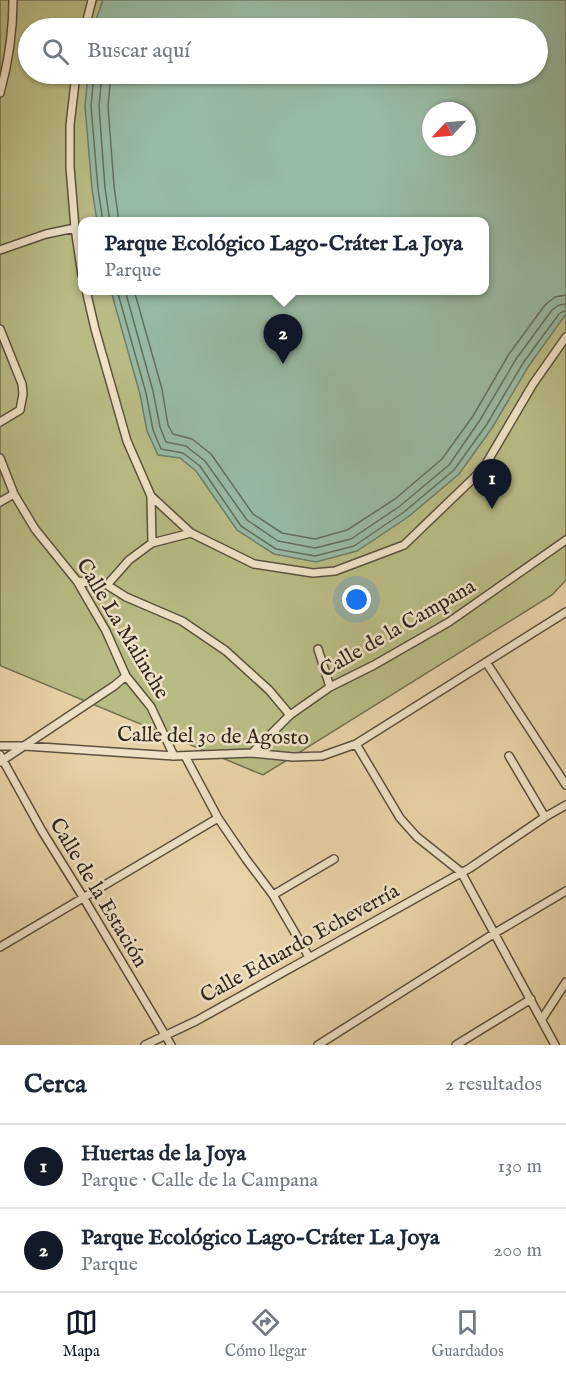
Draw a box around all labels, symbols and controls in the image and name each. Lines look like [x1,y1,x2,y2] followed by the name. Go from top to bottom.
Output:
[18,18,548,84] search box
[39,35,72,68] icon: search
[87,37,190,65] text: Buscar aquí
[422,102,476,156] north arrow
[78,217,489,295] popup
[104,230,463,258] text: Parque Ecológico Lago-Cráter La Joya
[104,258,161,283] text: Parque
[264,314,302,364] pin: 2
[472,460,512,509] pin: 1
[69,554,175,705] street label: Calle La Malinche
[315,573,482,685] street label: Calle de la Campana
[342,585,371,614] your location
[117,722,309,752] street label: Calle del 30 de Agosto
[43,813,153,973] street label: Calle de la Estación
[196,878,405,1010] street label: Calle Eduardo Echeverría
[24,1068,86,1101] text: Cerca
[445,1072,542,1097] text: 2 resultados
[81,1140,246,1168] text: Huertas de la Joya
[40,1154,47,1179] text: 1
[497,1154,542,1179] text: 130 m
[81,1168,318,1193] text: Parque · Calle de la Campana
[81,1224,439,1252] text: Parque Ecológico Lago-Cráter La Joya
[39,1238,48,1263] text: 2
[493,1238,542,1263] text: 200 m
[81,1252,138,1277] text: Parque
[62,1306,100,1362] tab: Mapa
[225,1306,307,1362] tab: Cómo llegar
[432,1306,504,1362] tab: Guardados

